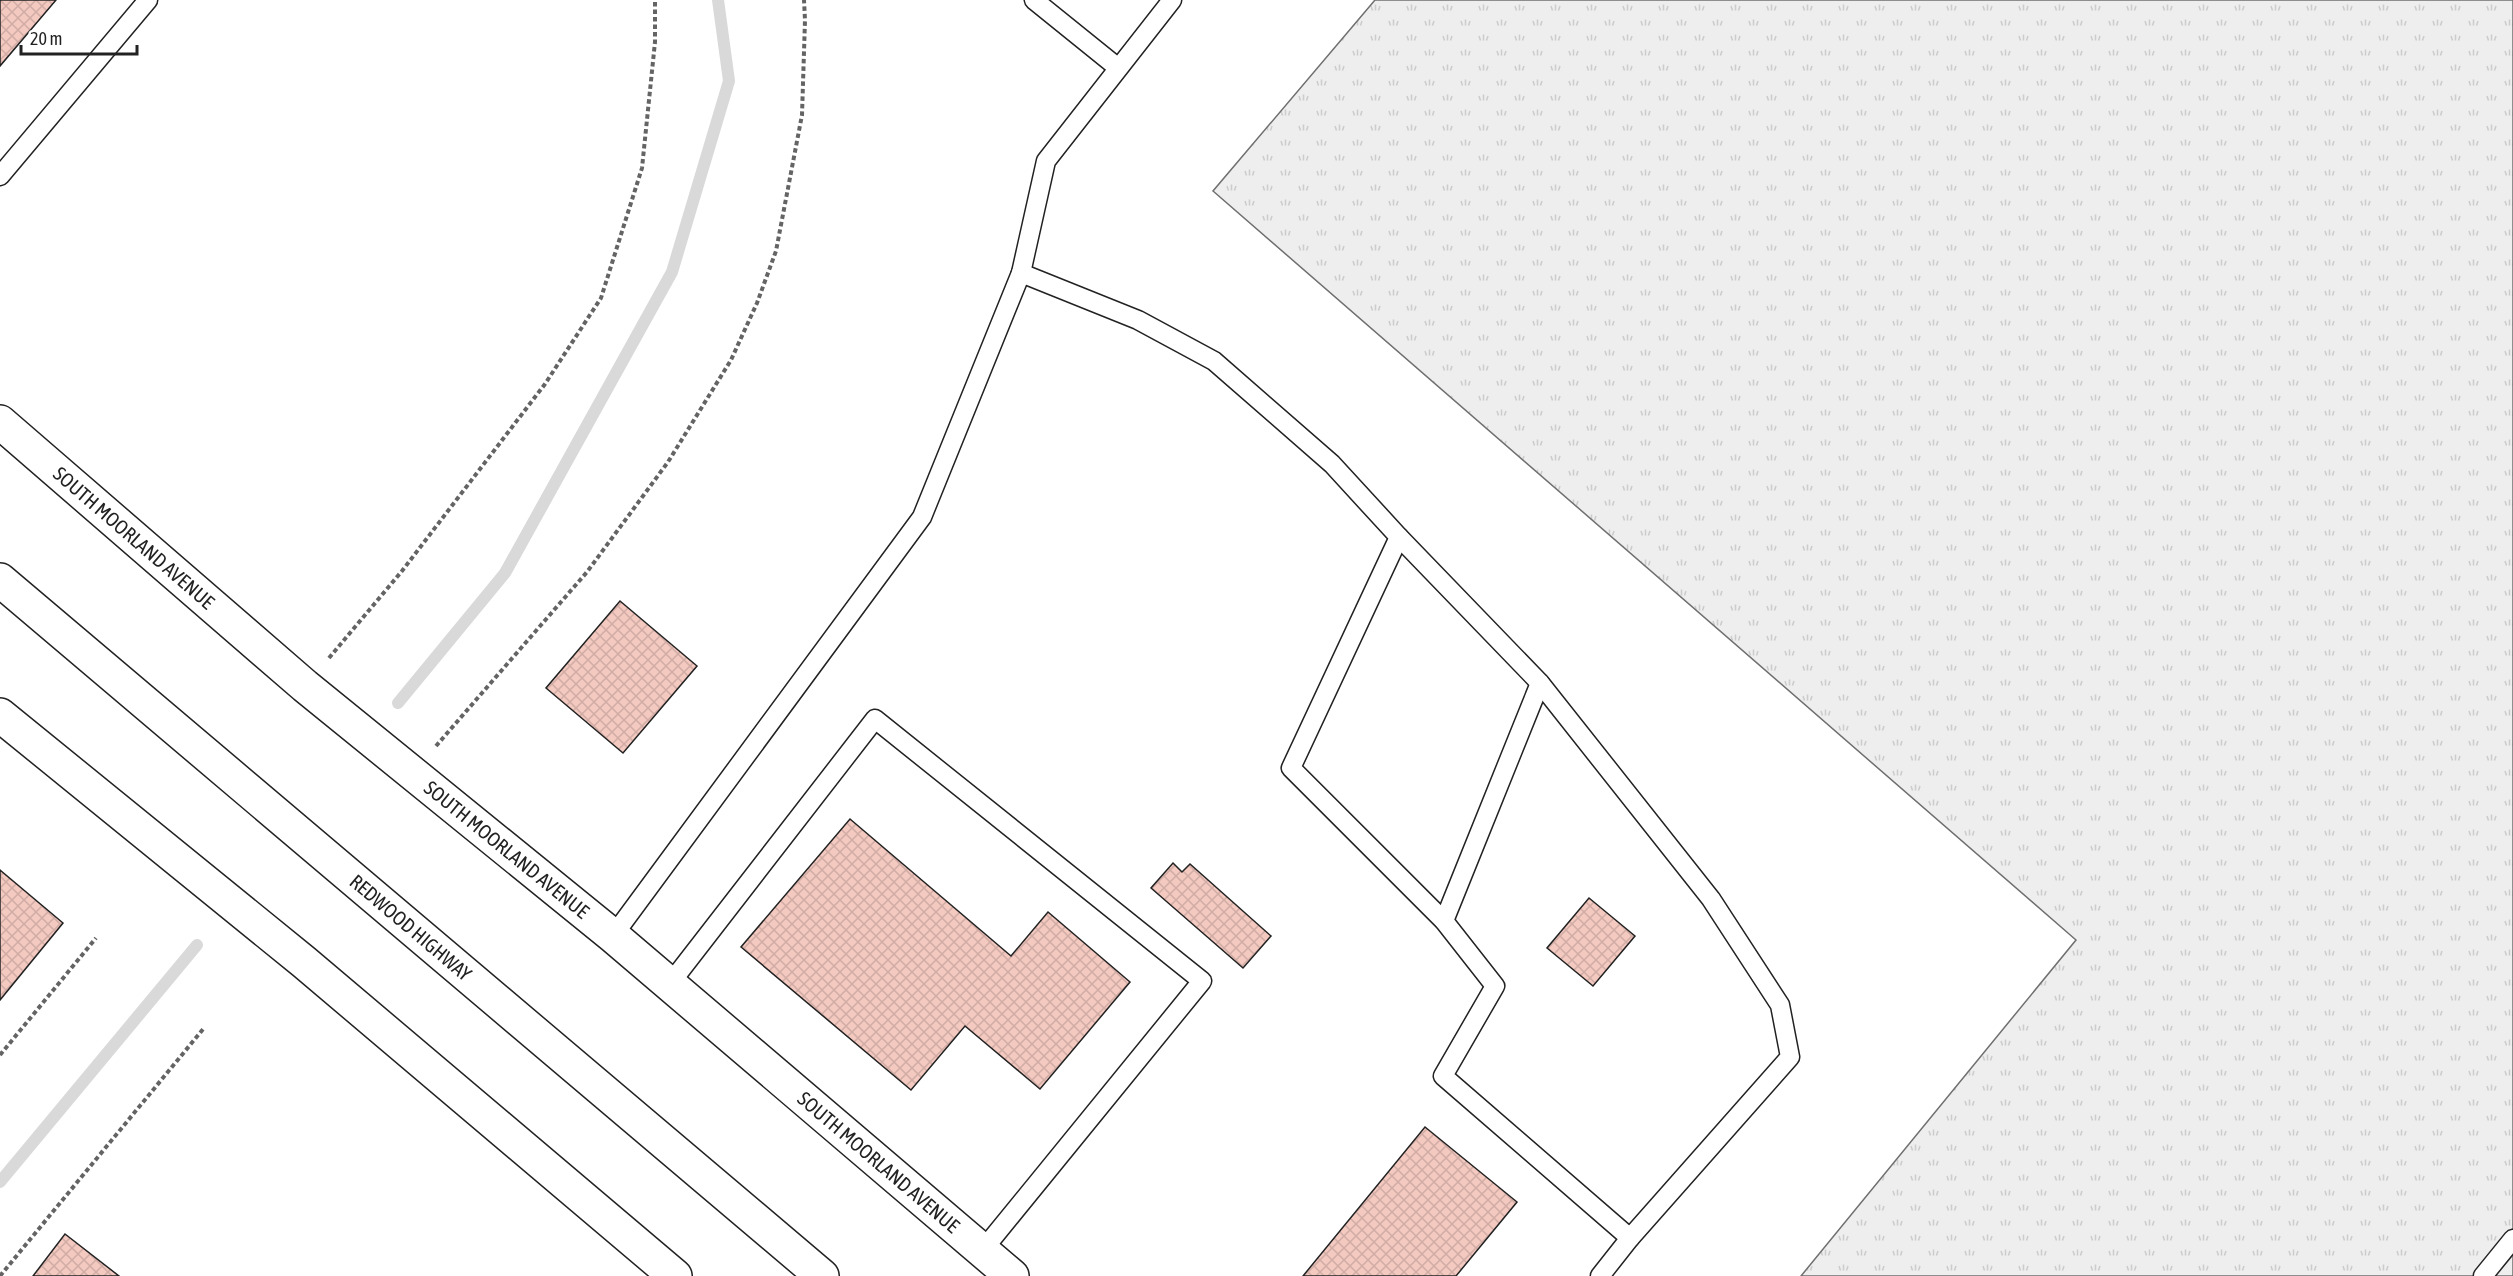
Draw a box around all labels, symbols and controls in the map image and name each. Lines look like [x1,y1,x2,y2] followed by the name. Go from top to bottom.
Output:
[21,18,136,56] scale bar
[30,28,62,49] text: 20 m
[49,462,220,614] street label: SOUTH MOORLAND AVENUE
[420,776,594,923] street label: SOUTH MOORLAND AVENUE
[345,869,476,985] street label: REDWOOD HIGHWAY
[793,1087,965,1237] street label: SOUTH MOORLAND AVENUE

